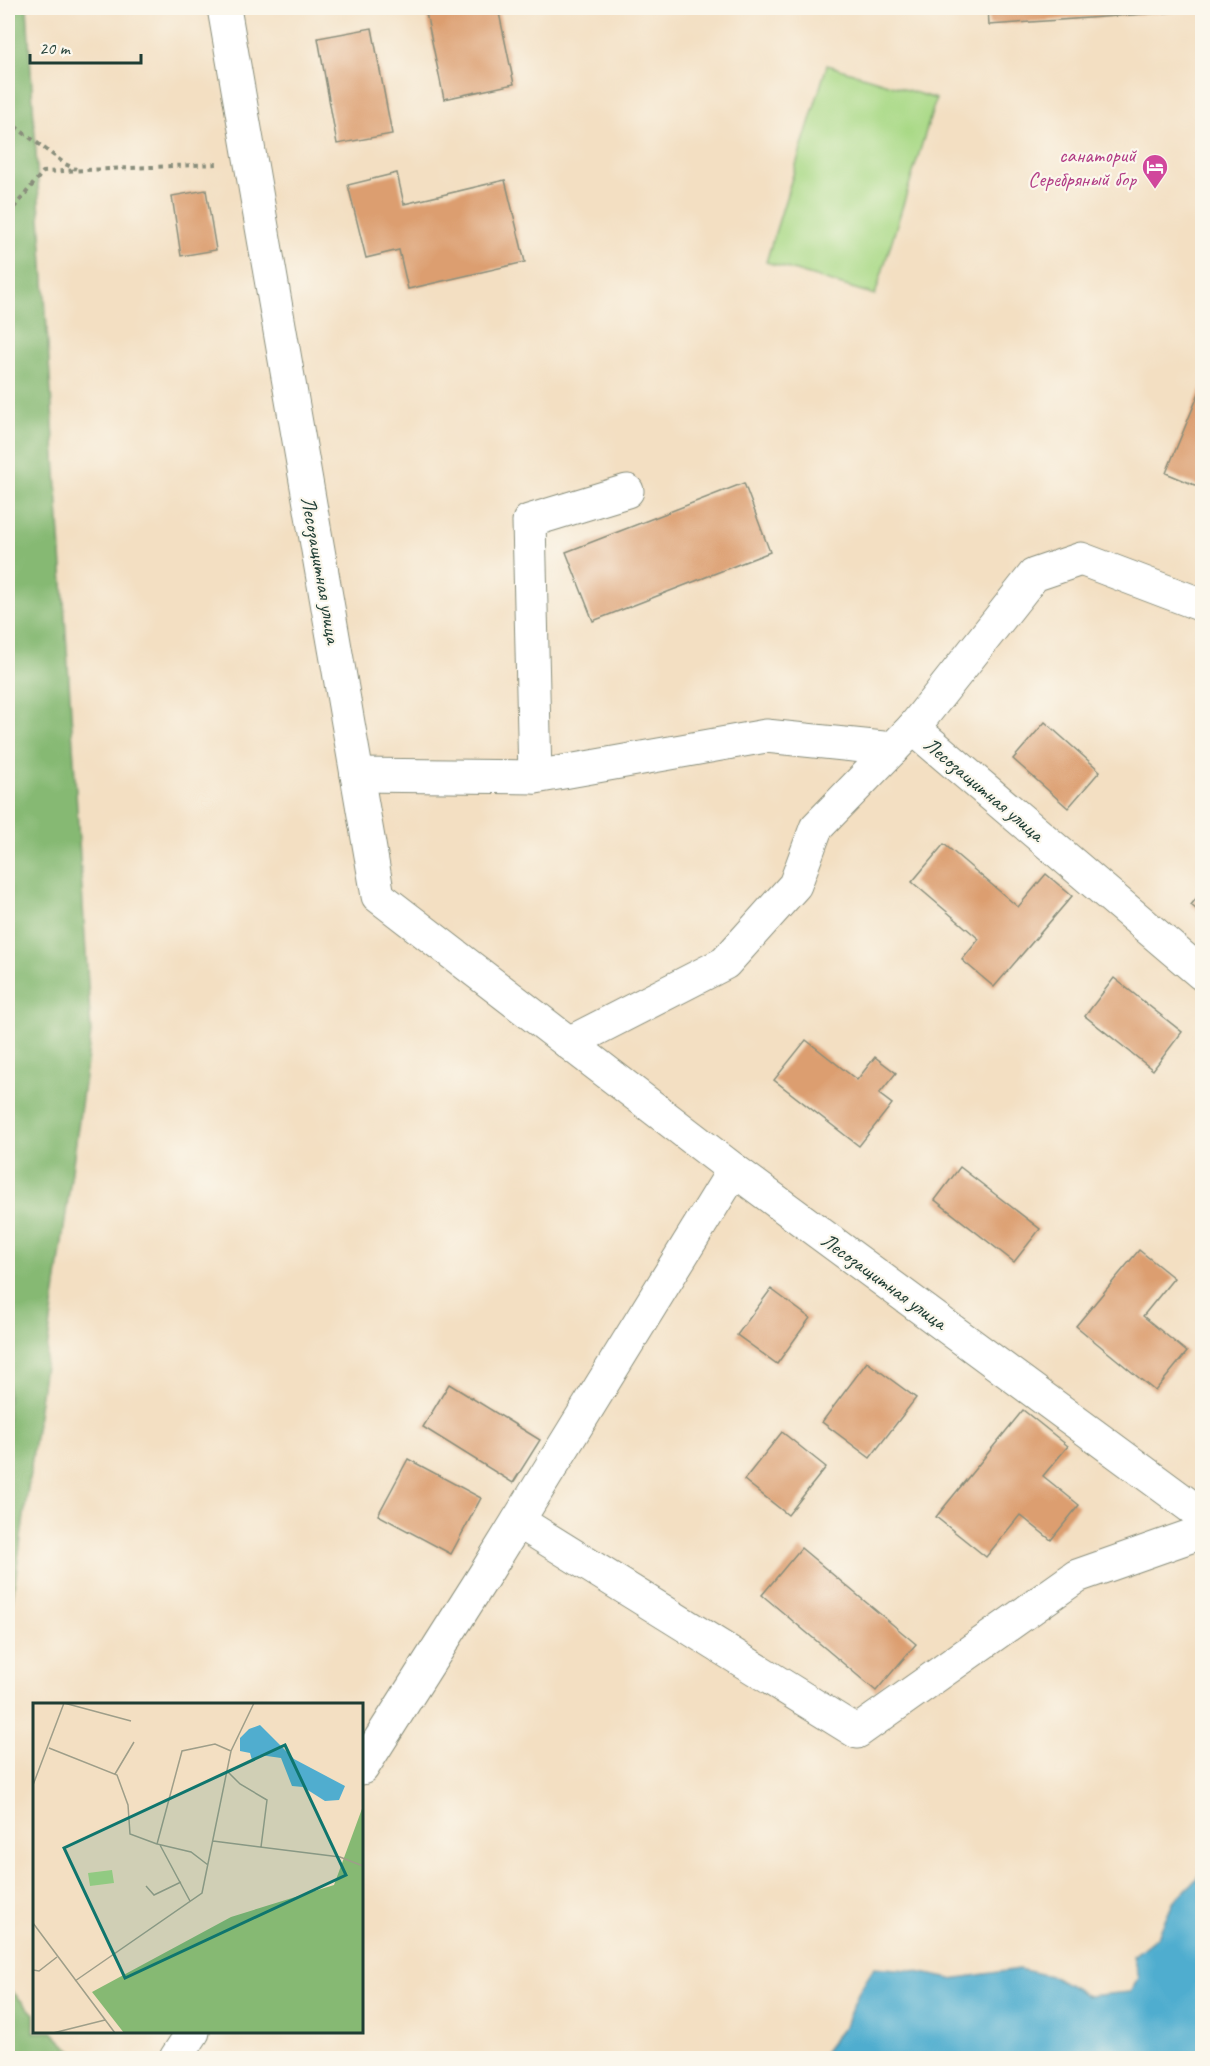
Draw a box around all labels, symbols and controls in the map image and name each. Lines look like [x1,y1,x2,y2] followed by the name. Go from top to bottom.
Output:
[30,27,141,65] scale bar
[39,37,72,59] text: 20 m
[1028,142,1137,192] place label: санаторий Серебряный бор
[1140,152,1170,190] hotel icon: санаторий Серебряный бор
[295,494,347,648] street label: Лесозащитная улица
[919,731,1051,848] street label: Лесозащитная улица
[816,1227,954,1337] street label: Лесозащитная улица
[33,1703,363,2033] inset map

